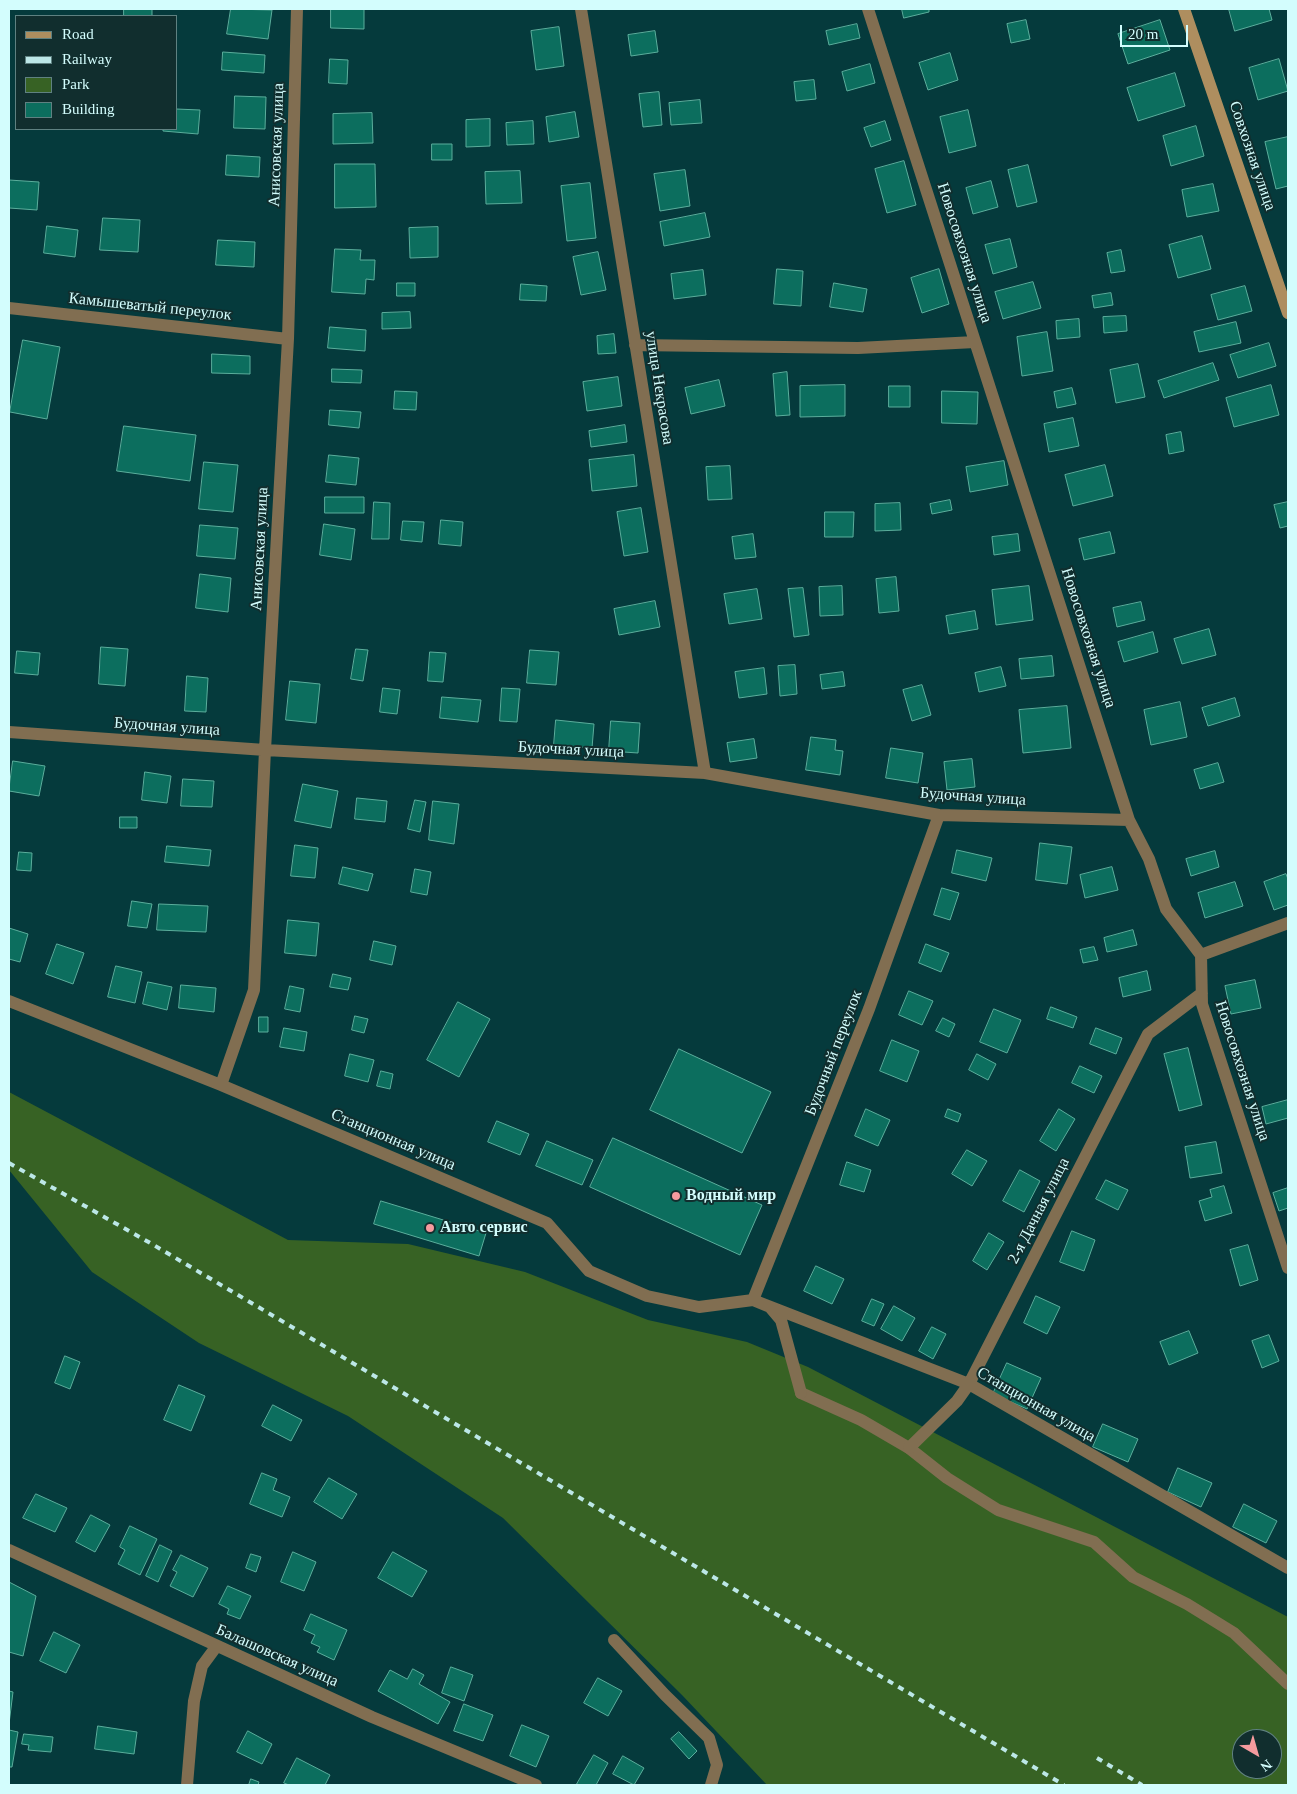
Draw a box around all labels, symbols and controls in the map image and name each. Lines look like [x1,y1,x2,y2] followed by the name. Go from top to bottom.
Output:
[15,15,178,130] legend
[1122,15,1190,47] scale bar
[62,26,94,42] text: Road
[1128,26,1158,42] text: 20 m
[62,51,112,67] text: Railway
[62,76,90,92] text: Park
[265,83,289,207] street label: Анисовская улица
[1224,99,1280,213] street label: Совхозная улица
[62,101,115,117] text: Building
[932,180,996,326] street label: Новосовхозная улица
[68,289,232,325] street label: Камышеватый переулок
[641,330,677,446] street label: улица Некрасова
[247,487,273,611] street label: Анисовская улица
[1056,565,1120,711] street label: Новосовхозная улица
[113,714,221,740] street label: Будочная улица
[518,738,624,762] street label: Будочная улица
[919,784,1027,810] street label: Будочная улица
[801,988,867,1118] street label: Будочный переулок
[1210,998,1274,1144] street label: Новосовхозная улица
[328,1105,458,1175] street label: Станционная улица
[1004,1155,1074,1267] street label: 2-я Дачная улица
[686,1186,776,1206] place label: Водный мир
[670,1190,682,1202] marker: Водный мир
[440,1218,528,1238] place label: Авто сервис
[424,1222,436,1234] marker: Авто сервис
[973,1363,1099,1447] street label: Станционная улица
[213,1620,341,1692] street label: Балашовская улица
[1232,1729,1282,1779] north arrow
[1257,1756,1275,1774] text: N

